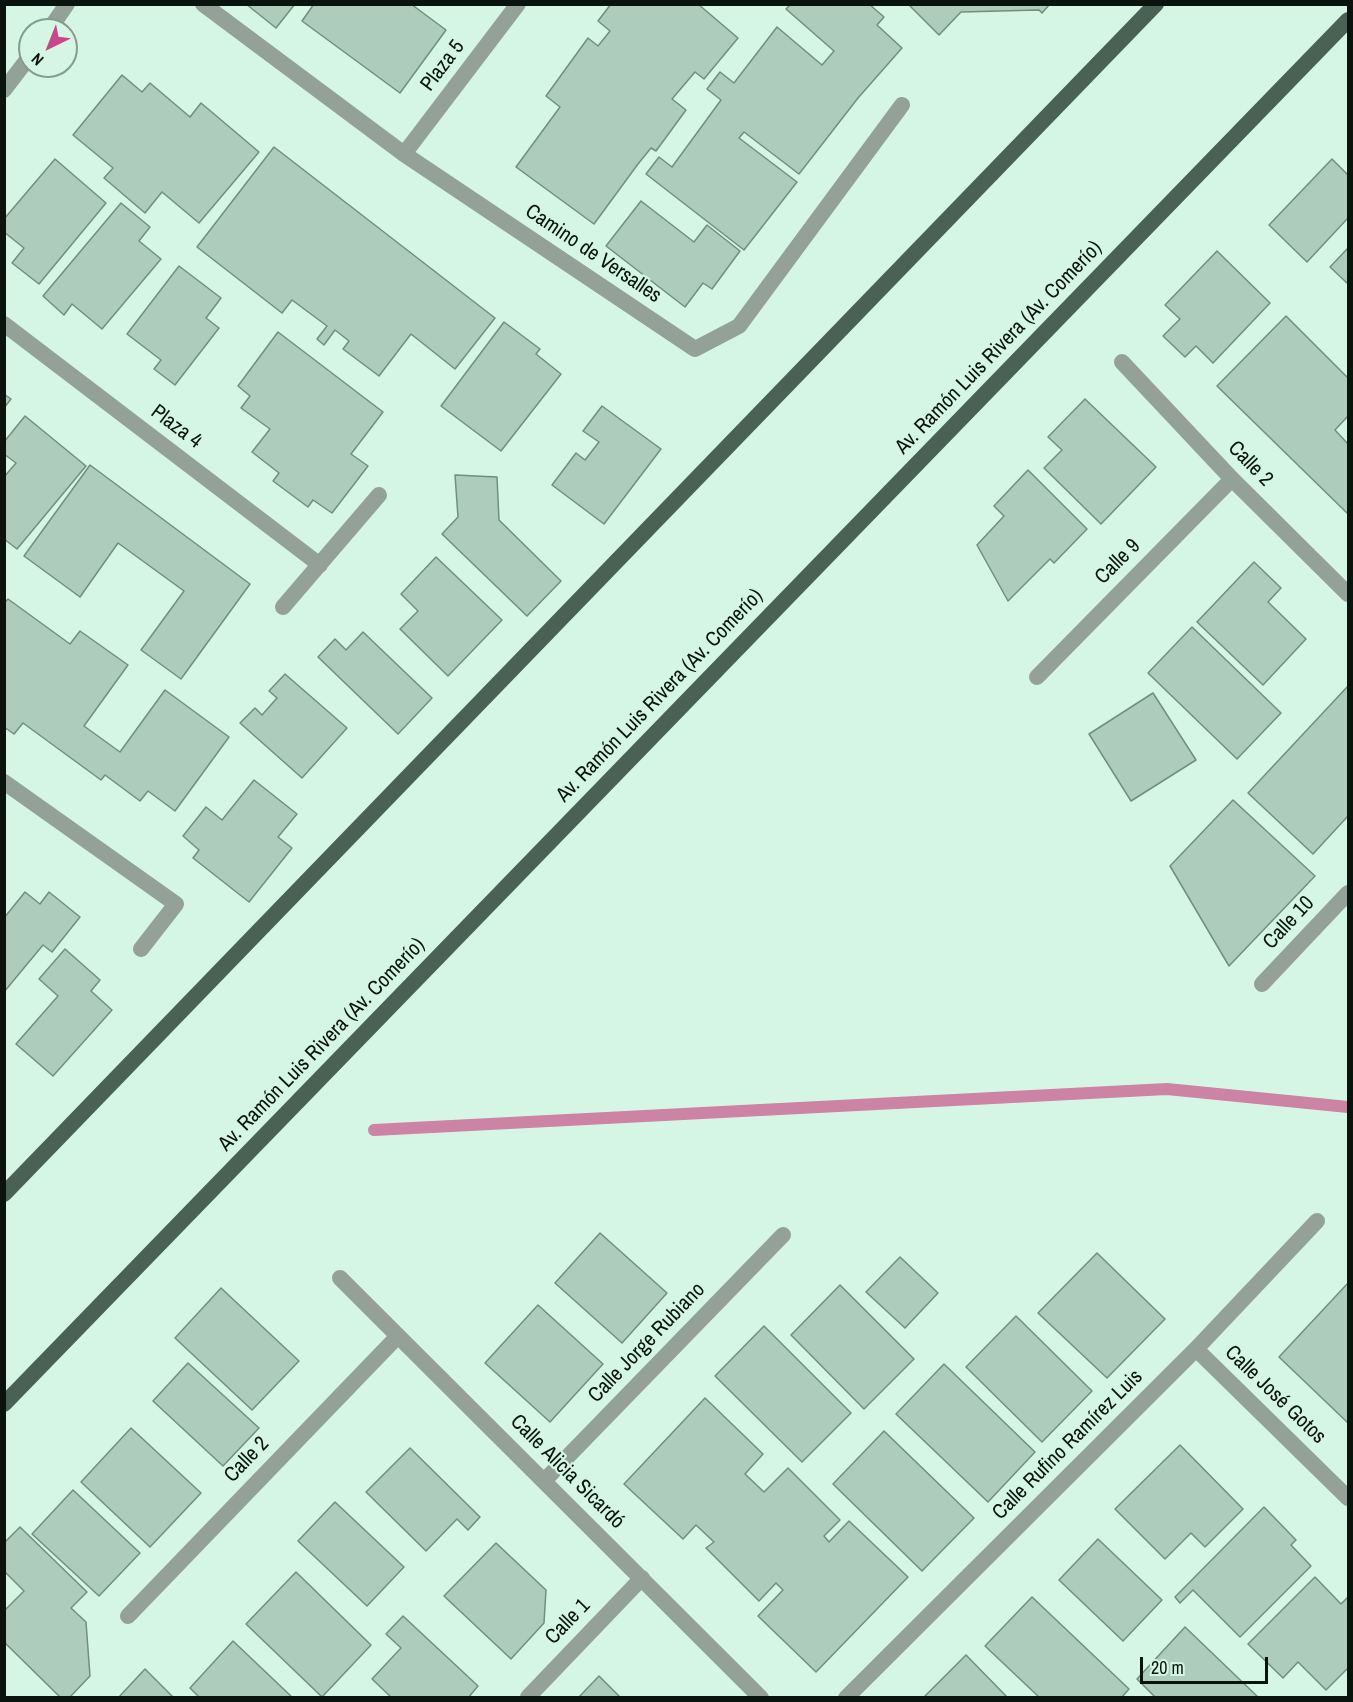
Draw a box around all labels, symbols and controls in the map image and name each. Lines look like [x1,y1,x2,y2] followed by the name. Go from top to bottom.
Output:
[18,18,78,78] north arrow
[416,35,470,97] street label: Plaza 5
[26,48,48,71] text: N
[520,199,666,309] street label: Camino de Versalles
[890,236,1108,460] street label: Av. Ramón Luis Rivera (Av. Comerío)
[145,400,207,454] street label: Plaza 4
[1222,436,1278,492] street label: Calle 2
[1090,534,1146,590] street label: Calle 9
[551,584,769,808] street label: Av. Ramón Luis Rivera (Av. Comerío)
[1258,891,1320,955] street label: Calle 10
[213,933,431,1157] street label: Av. Ramón Luis Rivera (Av. Comerío)
[583,1278,711,1408] street label: Calle Jorge Rubiano
[1219,1340,1331,1450] street label: Calle José Gotos
[988,1365,1148,1525] street label: Calle Rufino Ramírez Luis
[505,1410,629,1534] street label: Calle Alicia Sicardó
[219,1432,275,1488] street label: Calle 2
[540,1594,596,1650] street label: Calle 1
[1143,1645,1270,1683] scale bar
[1151,1655,1184,1680] text: 20 m

